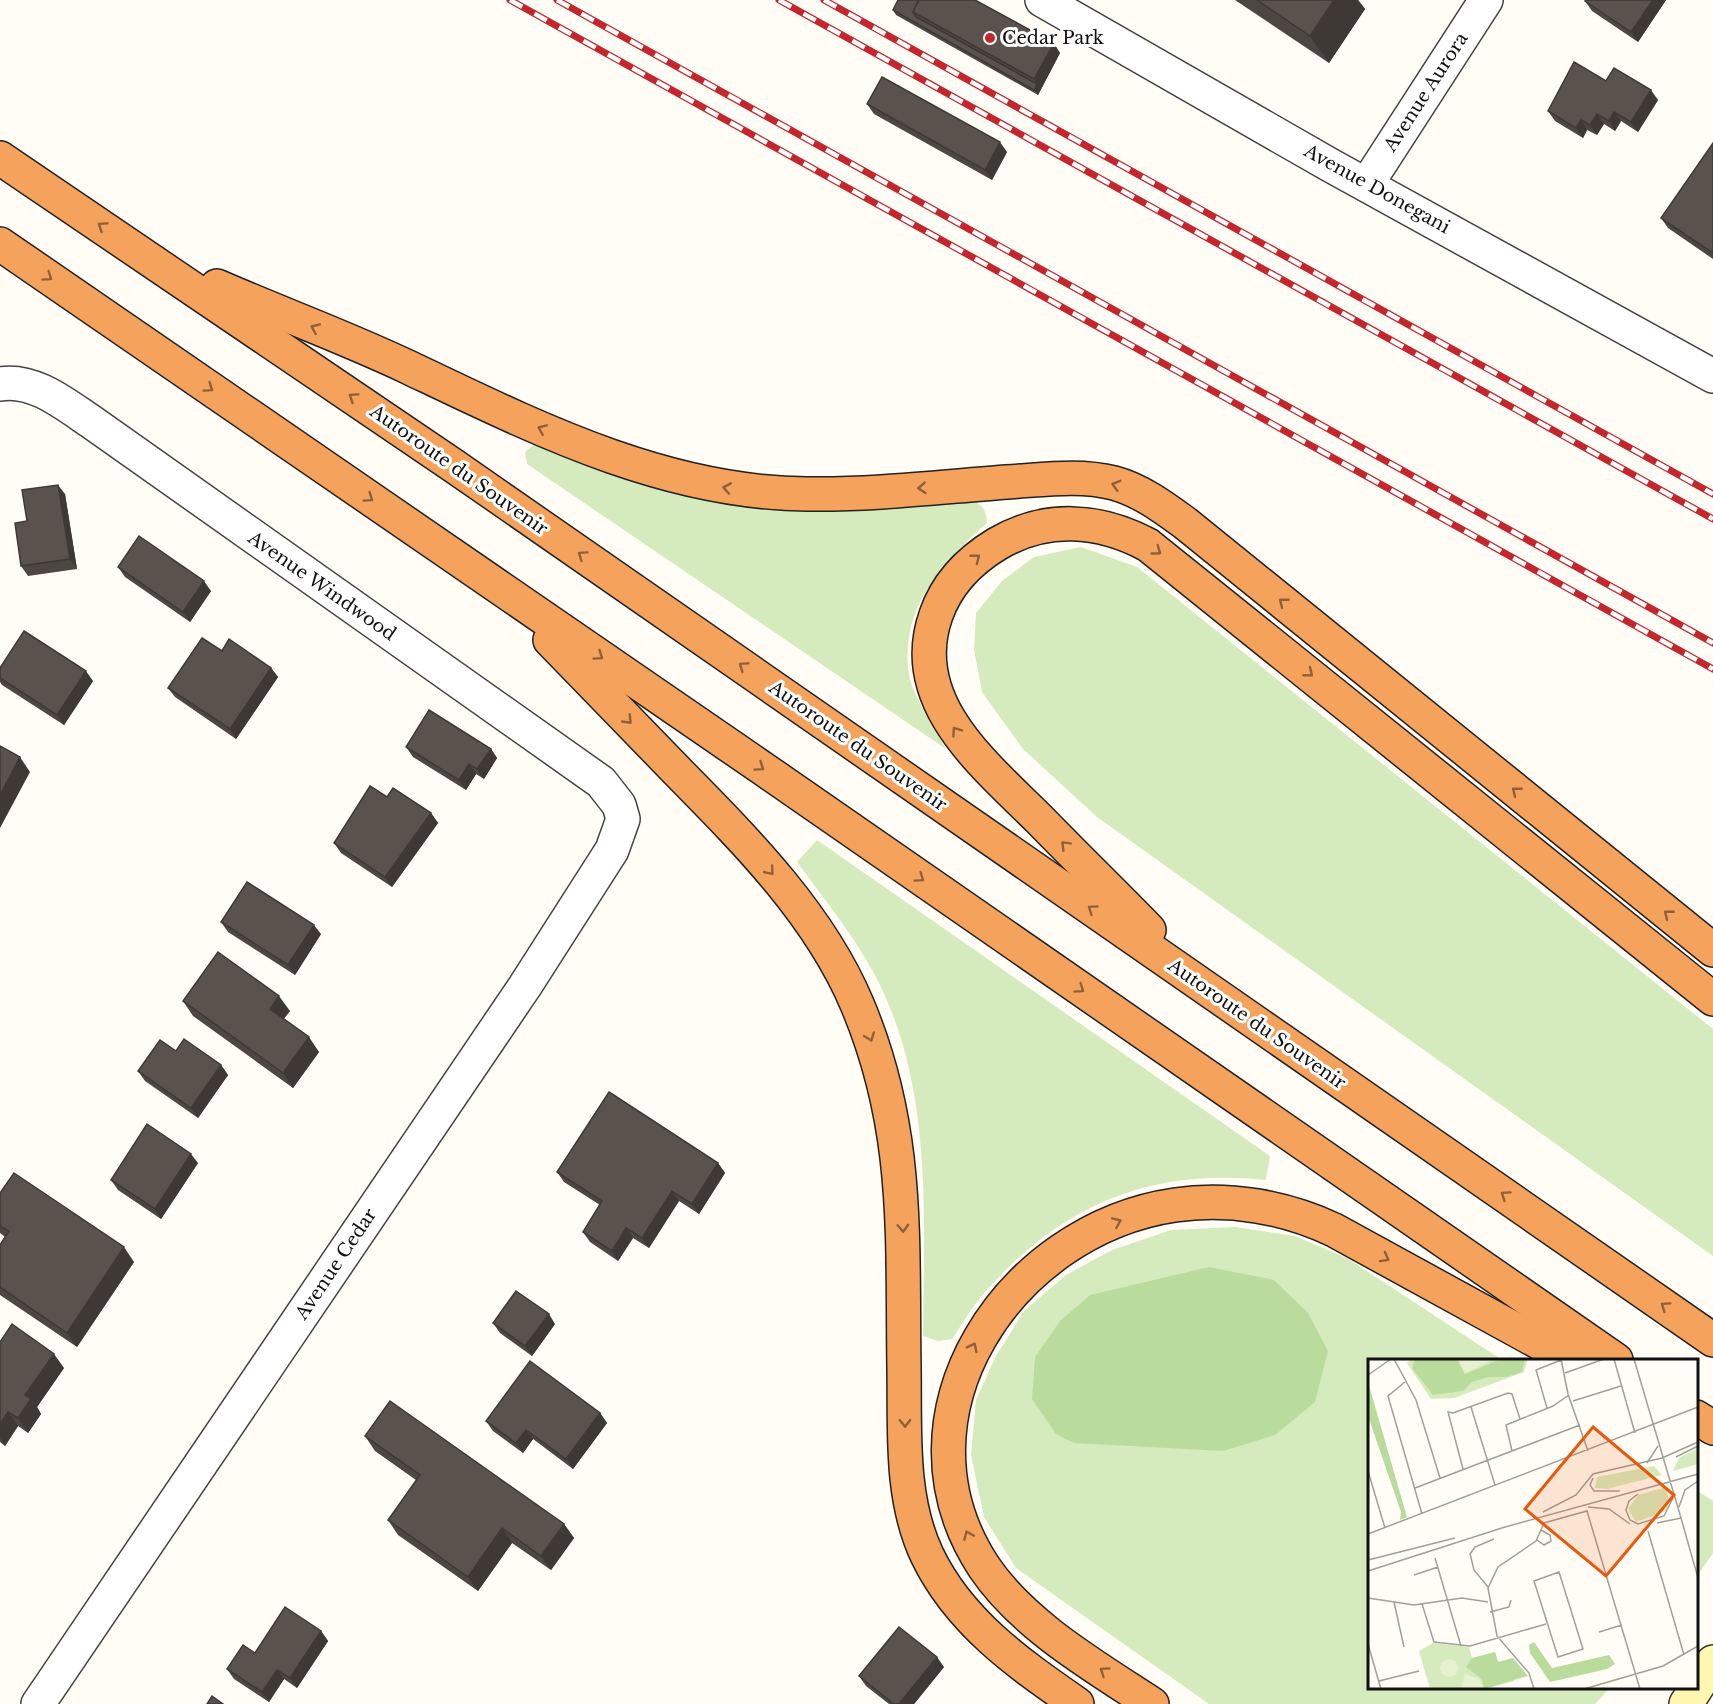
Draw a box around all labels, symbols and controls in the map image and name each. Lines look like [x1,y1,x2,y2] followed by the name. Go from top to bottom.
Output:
[1002,27,1104,49] place label: Cedar Park
[1379,28,1473,156] street label: Avenue Aurora
[983,31,997,45] marker: Cedar Park
[1299,139,1454,238] street label: Avenue Donegani
[98,222,109,233] one-way arrow
[42,270,53,281] one-way arrow
[311,323,322,335] one-way arrow
[202,381,213,392] one-way arrow
[348,393,359,404] one-way arrow
[365,400,552,540] street label: Autoroute du Souvenir
[537,424,548,436] one-way arrow
[1111,479,1121,492] one-way arrow
[917,481,926,494] one-way arrow
[723,482,733,495] one-way arrow
[363,491,374,502] one-way arrow
[243,526,400,645] street label: Avenue Windwood
[1150,544,1161,555] one-way arrow
[578,551,589,562] one-way arrow
[970,554,981,565] one-way arrow
[1279,598,1290,609] one-way arrow
[593,649,604,660] one-way arrow
[738,662,749,673] one-way arrow
[1303,665,1314,676] one-way arrow
[764,676,951,816] street label: Autoroute du Souvenir
[620,712,631,723] one-way arrow
[952,727,963,738] one-way arrow
[753,760,764,771] one-way arrow
[1512,787,1523,798] one-way arrow
[1061,841,1071,852] one-way arrow
[763,864,774,875] one-way arrow
[914,871,925,882] one-way arrow
[1088,905,1099,916] one-way arrow
[1663,910,1674,921] one-way arrow
[1163,954,1350,1094] street label: Autoroute du Souvenir
[1074,982,1085,993] one-way arrow
[862,1031,875,1042] one-way arrow
[1500,1191,1511,1202] one-way arrow
[290,1204,381,1325] street label: Avenue Cedar
[1111,1217,1122,1229] one-way arrow
[897,1224,910,1233] one-way arrow
[1379,1251,1390,1262] one-way arrow
[1661,1302,1672,1313] one-way arrow
[966,1343,978,1354] one-way arrow
[1368,1359,1698,1689] inset map
[899,1419,911,1428] one-way arrow
[963,1531,975,1542] one-way arrow
[1099,1667,1110,1678] one-way arrow

